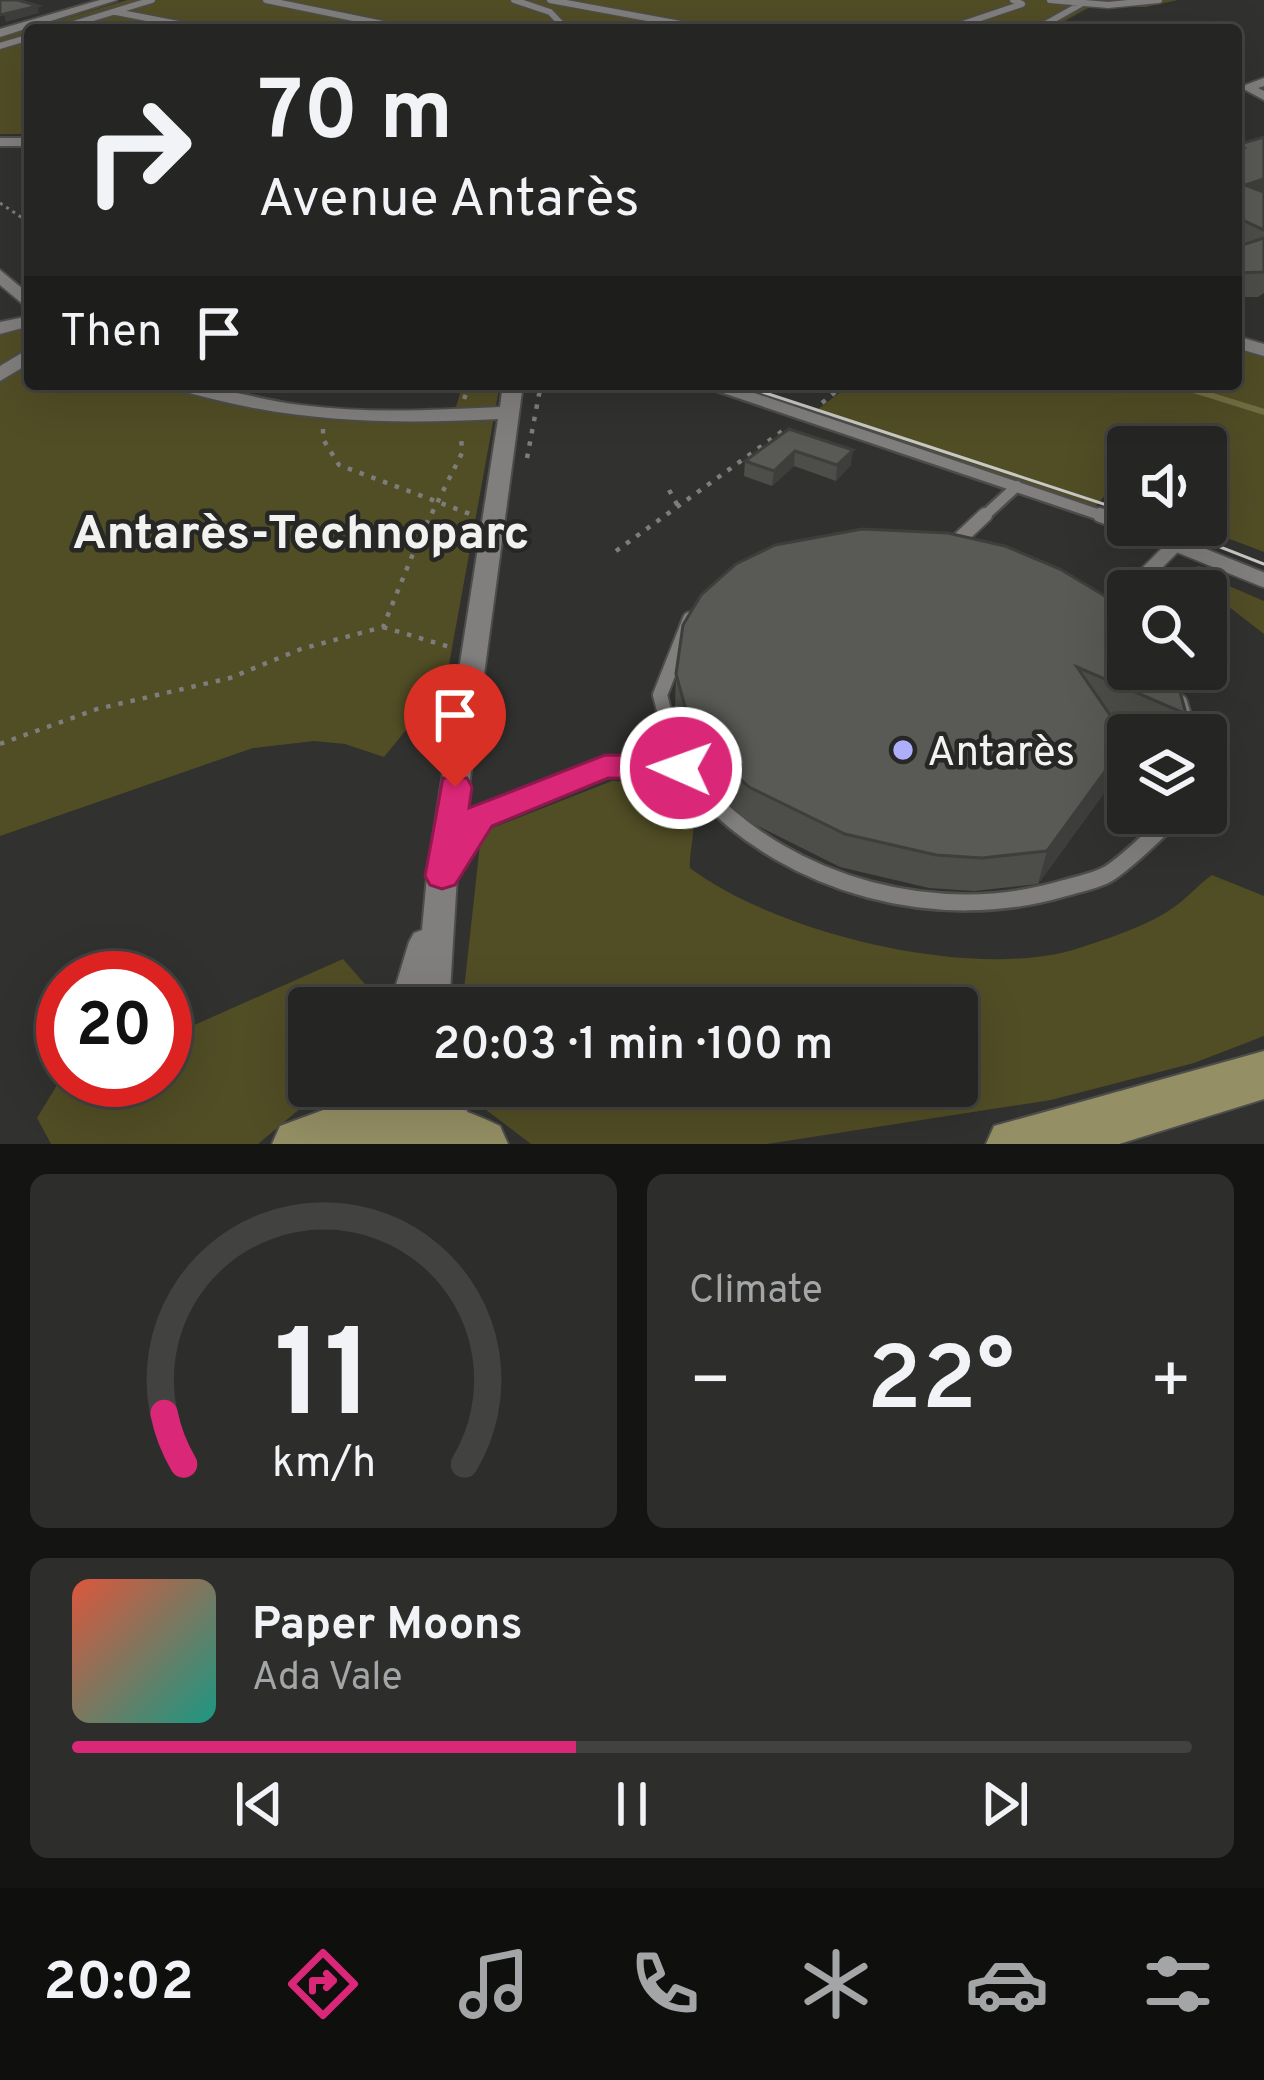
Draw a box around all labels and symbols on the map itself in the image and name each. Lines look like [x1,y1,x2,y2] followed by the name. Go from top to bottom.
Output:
[72,506,530,566] district label: Antarès-Technoparc
[404,664,506,787] pin
[618,705,744,831] position arrow
[927,728,1075,781] place label: Antarès
[890,737,916,763] marker: Antarès
[36,951,192,1107] speed limit sign: 20

